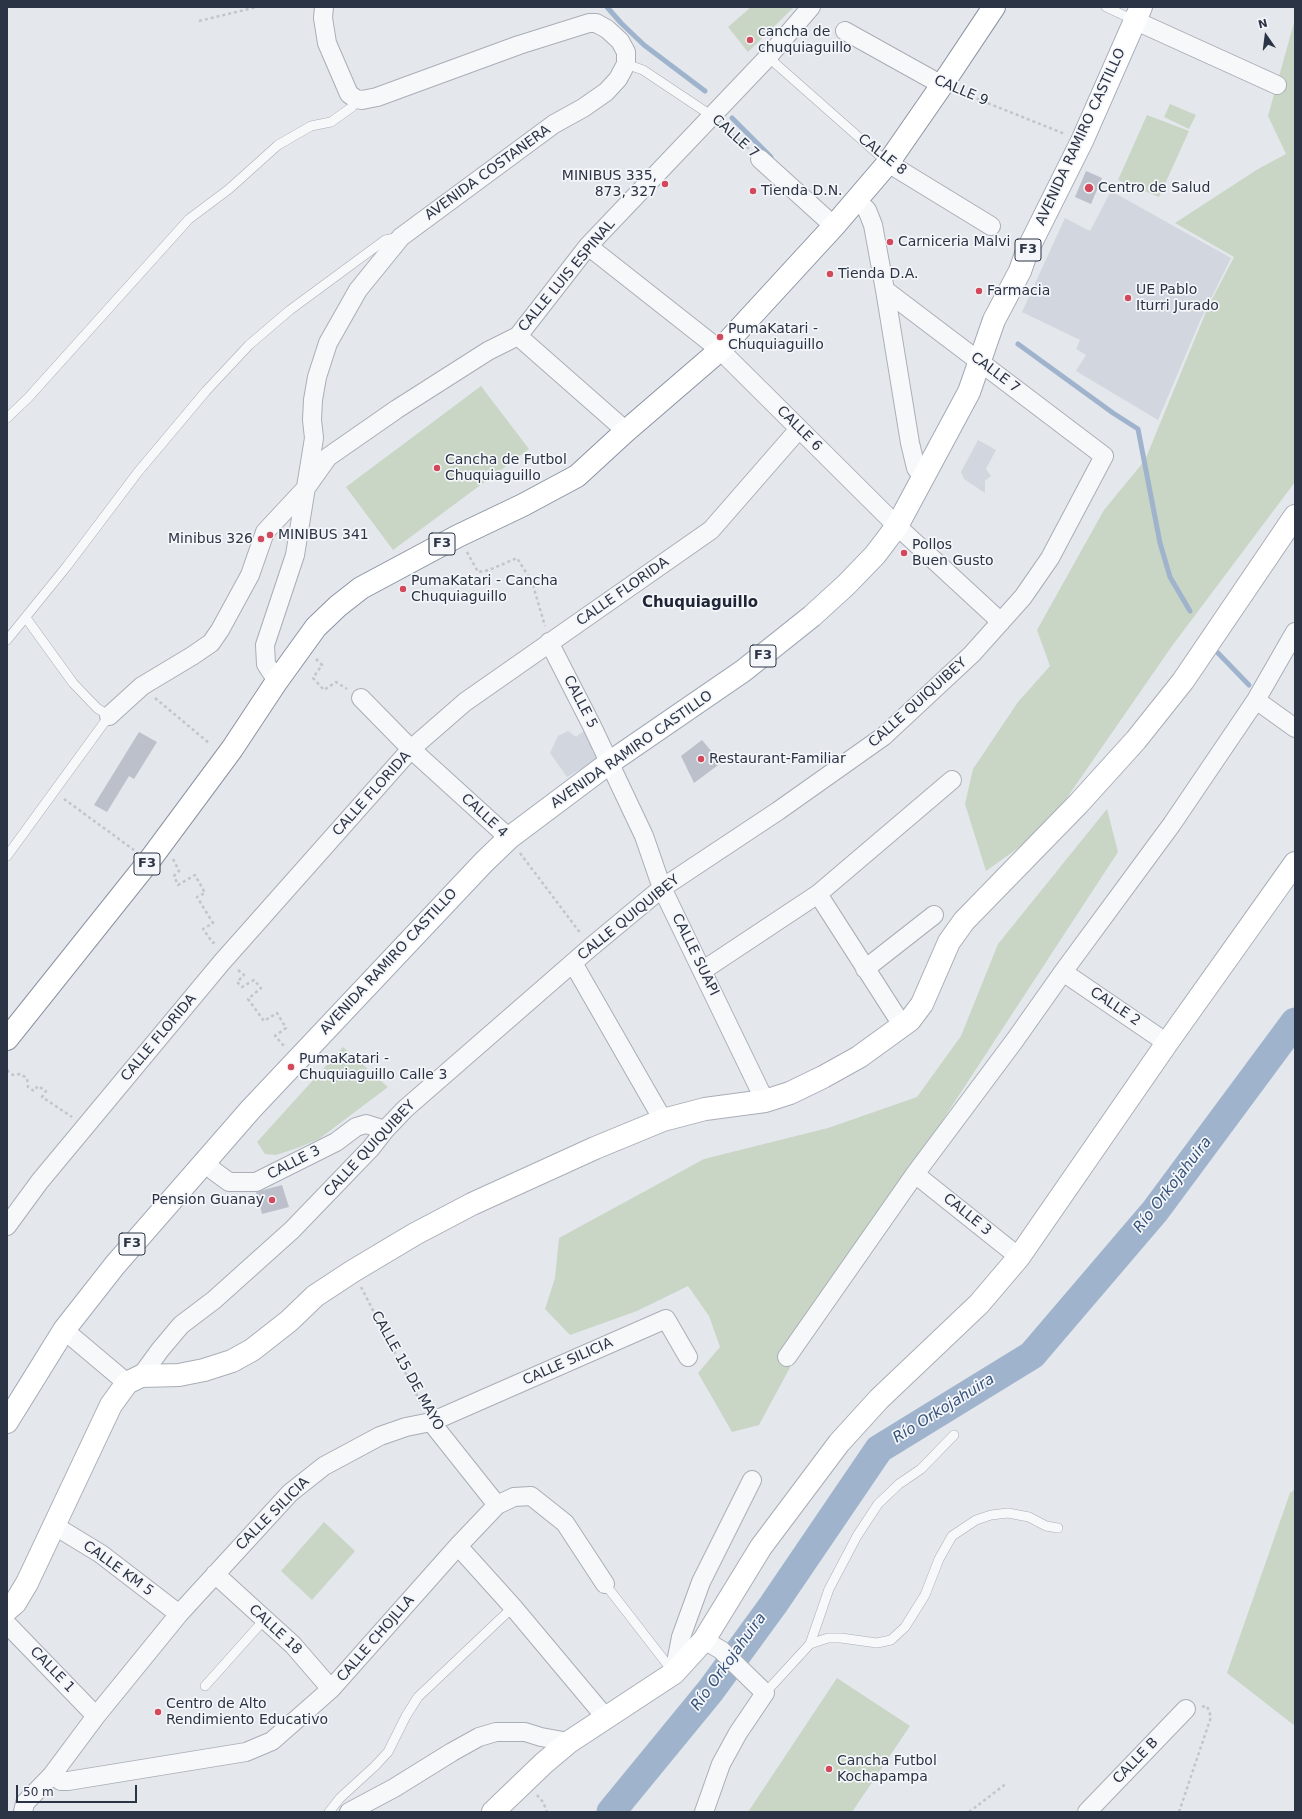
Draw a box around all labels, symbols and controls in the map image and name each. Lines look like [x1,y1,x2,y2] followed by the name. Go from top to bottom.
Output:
[1246,16,1286,56] north arrow
[1257,16,1269,31] text: N
[758,24,852,56] place label: cancha de chuquiaguillo
[745,35,755,45] marker: cancha de chuquiaguillo
[1033,46,1129,228] street label: AVENIDA RAMIRO CASTILLO
[931,72,991,110] street label: CALLE 9
[708,112,762,162] street label: CALLE 7
[422,122,554,224] street label: AVENIDA COSTANERA
[854,131,910,179] street label: CALLE 8
[562,168,657,200] place label: MINIBUS 335, 873, 327
[660,179,670,189] marker: MINIBUS 335, 873, 327
[1098,180,1210,196] place label: Centro de Salud
[1083,182,1095,194] marker: Centro de Salud
[761,183,843,199] place label: Tienda D.N.
[748,186,758,196] marker: Tienda D.N.
[515,217,619,335] street label: CALLE LUIS ESPINAL
[898,234,1010,250] place label: Carniceria Malvi
[885,237,895,247] marker: Carniceria Malvi
[1015,239,1041,261] road number: F3
[838,266,918,282] place label: Tienda D.A.
[825,269,835,279] marker: Tienda D.A.
[1136,282,1219,314] place label: UE Pablo Iturri Jurado
[987,283,1050,299] place label: Farmacia
[974,286,984,296] marker: Farmacia
[1123,293,1133,303] marker: UE Pablo Iturri Jurado
[728,321,824,354] place label: PumaKatari - Chuquiaguillo
[715,332,725,342] marker: PumaKatari - Chuquiaguillo
[967,349,1023,397] street label: CALLE 7
[773,403,825,455] street label: CALLE 6
[445,452,567,484] place label: Cancha de Futbol Chuquiaguillo
[432,463,442,473] marker: Cancha de Futbol Chuquiaguillo
[278,527,369,543] place label: MINIBUS 341
[265,530,275,540] marker: MINIBUS 341
[168,531,253,547] place label: Minibus 326
[429,533,455,555] road number: F3
[256,534,266,544] marker: Minibus 326
[912,537,993,570] place label: Pollos Buen Gusto
[899,548,909,558] marker: Pollos Buen Gusto
[574,554,672,630] street label: CALLE FLORIDA
[411,573,558,606] place label: PumaKatari - Cancha Chuquiaguillo
[398,584,408,594] marker: PumaKatari - Cancha Chuquiaguillo
[642,594,758,612] district label: Chuquiaguillo
[750,645,776,667] road number: F3
[866,655,970,751] street label: CALLE QUIQUIBEY
[560,673,600,731] street label: CALLE 5
[548,688,716,812] street label: AVENIDA RAMIRO CASTILLO
[329,748,415,840] street label: CALLE FLORIDA
[709,751,846,767] place label: Restaurant-Familiar
[696,754,706,764] marker: Restaurant-Familiar
[457,790,511,842] street label: CALLE 4
[134,853,160,875] road number: F3
[575,872,683,964] street label: CALLE QUIQUIBEY
[317,886,461,1038] street label: AVENIDA RAMIRO CASTILLO
[668,911,722,999] street label: CALLE SUAPI
[1087,984,1143,1030] street label: CALLE 2
[118,991,200,1085] street label: CALLE FLORIDA
[299,1051,447,1084] place label: PumaKatari - Chuquiaguillo Calle 3
[286,1062,296,1072] marker: PumaKatari - Chuquiaguillo Calle 3
[321,1097,419,1201] street label: CALLE QUIQUIBEY
[1130,1134,1216,1236] water label: Río Orkojahuira
[265,1143,323,1183] street label: CALLE 3
[940,1190,994,1240] street label: CALLE 3
[151,1192,264,1208] place label: Pension Guanay
[267,1195,277,1205] marker: Pension Guanay
[119,1233,145,1255] road number: F3
[367,1308,447,1434] street label: CALLE 15 DE MAYO
[520,1335,616,1389] street label: CALLE SILICIA
[890,1371,998,1447] water label: Río Orkojahuira
[233,1474,313,1554] street label: CALLE SILICIA
[80,1538,156,1600] street label: CALLE KM 5
[334,1592,418,1686] street label: CALLE CHOJLLA
[245,1601,305,1659] street label: CALLE 18
[688,1610,770,1714] water label: Río Orkojahuira
[26,1644,78,1696] street label: CALLE 1
[166,1696,328,1728] place label: Centro de Alto Rendimiento Educativo
[153,1707,163,1717] marker: Centro de Alto Rendimiento Educativo
[1110,1734,1162,1788] street label: CALLE B
[837,1753,937,1786] place label: Cancha Futbol Kochapampa
[824,1764,834,1774] marker: Cancha Futbol Kochapampa
[18,1777,139,1803] scale bar
[23,1785,54,1799] text: 50 m

